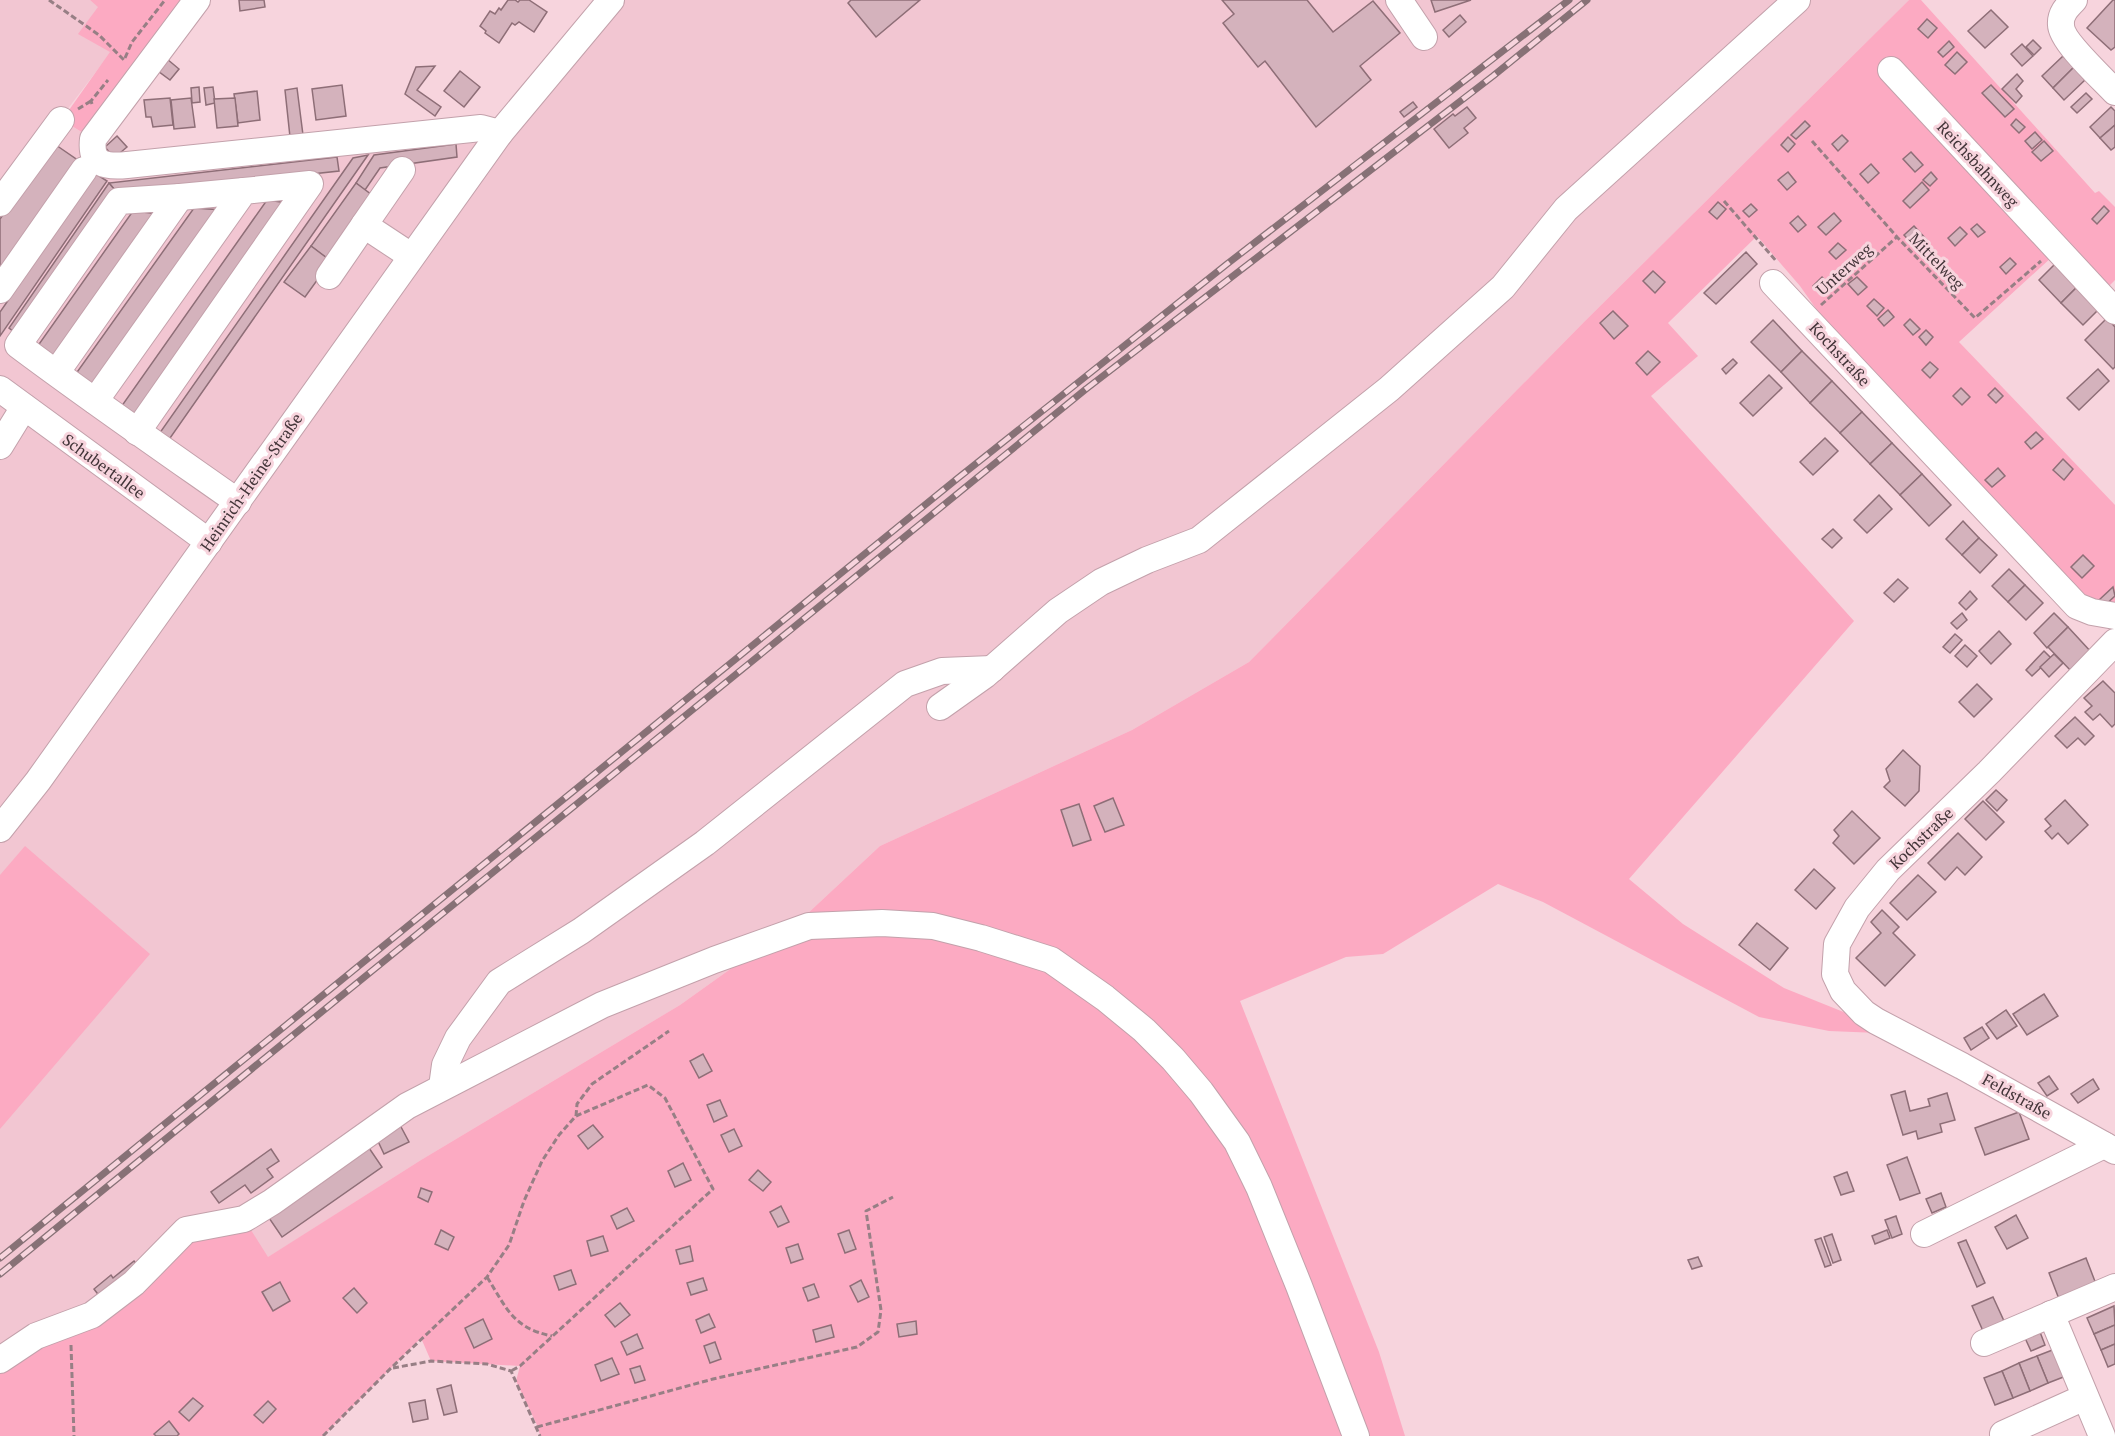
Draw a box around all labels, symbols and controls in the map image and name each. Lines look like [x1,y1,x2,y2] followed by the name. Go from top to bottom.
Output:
[1932,116,2024,212] street label: Reichsbahnweg
[1904,228,1970,295] street label: Mittelweg
[1811,238,1877,300] street label: Unterweg
[1804,317,1876,391] street label: Kochstraße
[195,408,307,556] street label: Heinrich-Heine-Straße
[58,429,150,503] street label: Schubertallee
[1884,802,1958,874] street label: Kochstraße
[1979,1068,2055,1124] street label: Feldstraße

